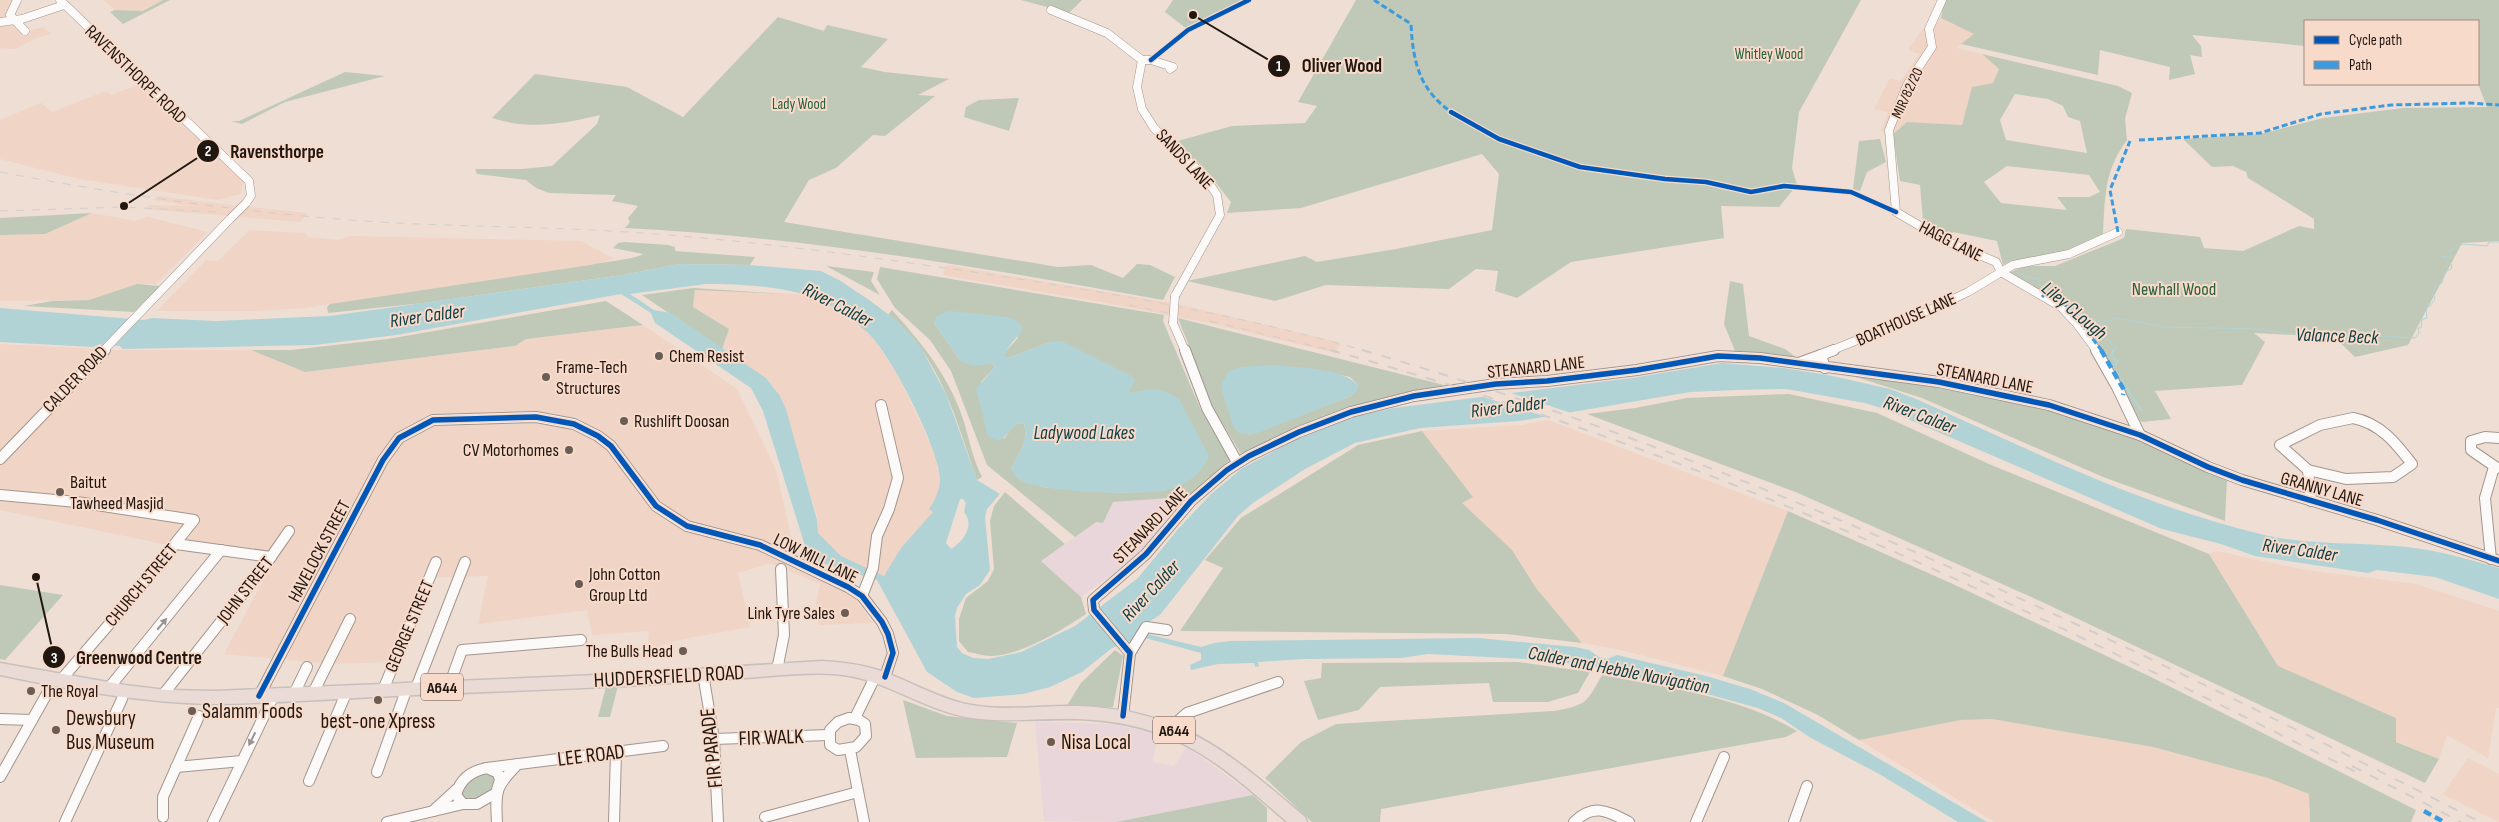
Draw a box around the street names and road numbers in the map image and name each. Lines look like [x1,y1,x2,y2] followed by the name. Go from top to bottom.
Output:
[81,21,191,128] street label: RAVENSTHORPE ROAD
[1887,65,1927,122] street label: MIR/82/20
[1151,125,1218,194] street label: SANDS LANE
[1915,216,1986,266] street label: HAGG LANE
[1853,288,1959,351] street label: BOATHOUSE LANE
[39,342,112,417] street label: CALDER ROAD
[1486,352,1586,383] street label: STEANARD LANE
[1935,359,2035,398] street label: STEANARD LANE
[2278,468,2365,511] street label: GRANNY LANE
[1109,483,1192,568] street label: STEANARD LANE
[284,497,355,606] street label: HAVELOCK STREET
[770,529,861,588] street label: LOW MILL LANE
[101,540,182,631] street label: CHURCH STREET
[212,553,278,629] street label: JOHN STREET
[381,577,438,675] street label: GEORGE STREET
[593,660,745,693] street label: HUDDERSFIELD ROAD
[421,674,463,700] road number: A644
[695,707,728,789] street label: FIR PARADE
[1153,716,1195,744] road number: A644
[738,724,804,751] street label: FIR WALK
[556,739,626,772] street label: LEE ROAD

